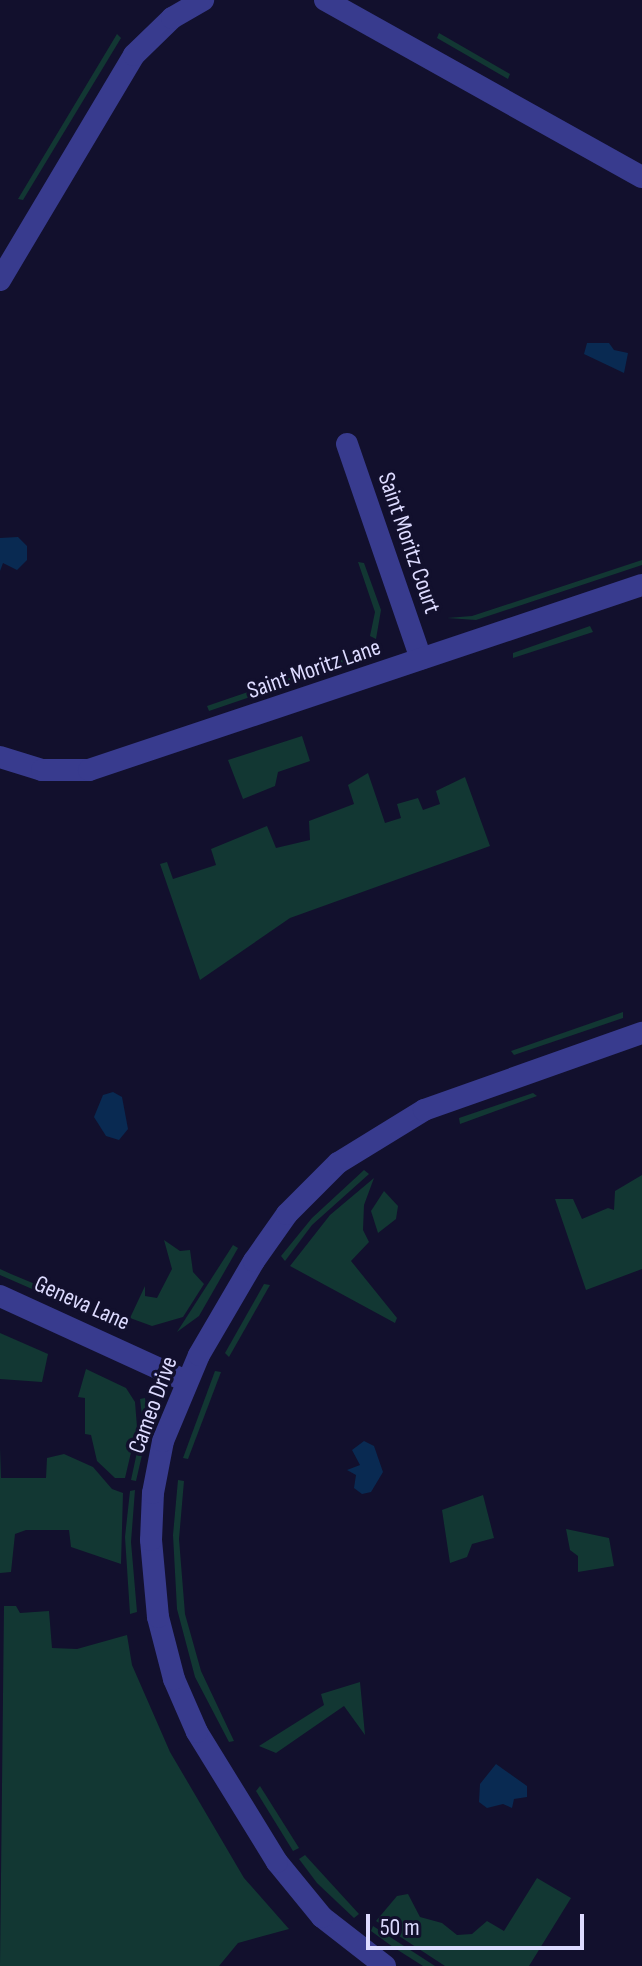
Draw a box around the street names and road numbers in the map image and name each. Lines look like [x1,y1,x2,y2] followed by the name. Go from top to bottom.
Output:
[371,469,447,617] street label: Saint Moritz Court
[244,633,384,705] street label: Saint Moritz Lane
[30,1269,134,1337] street label: Geneva Lane
[122,1353,184,1457] street label: Cameo Drive

